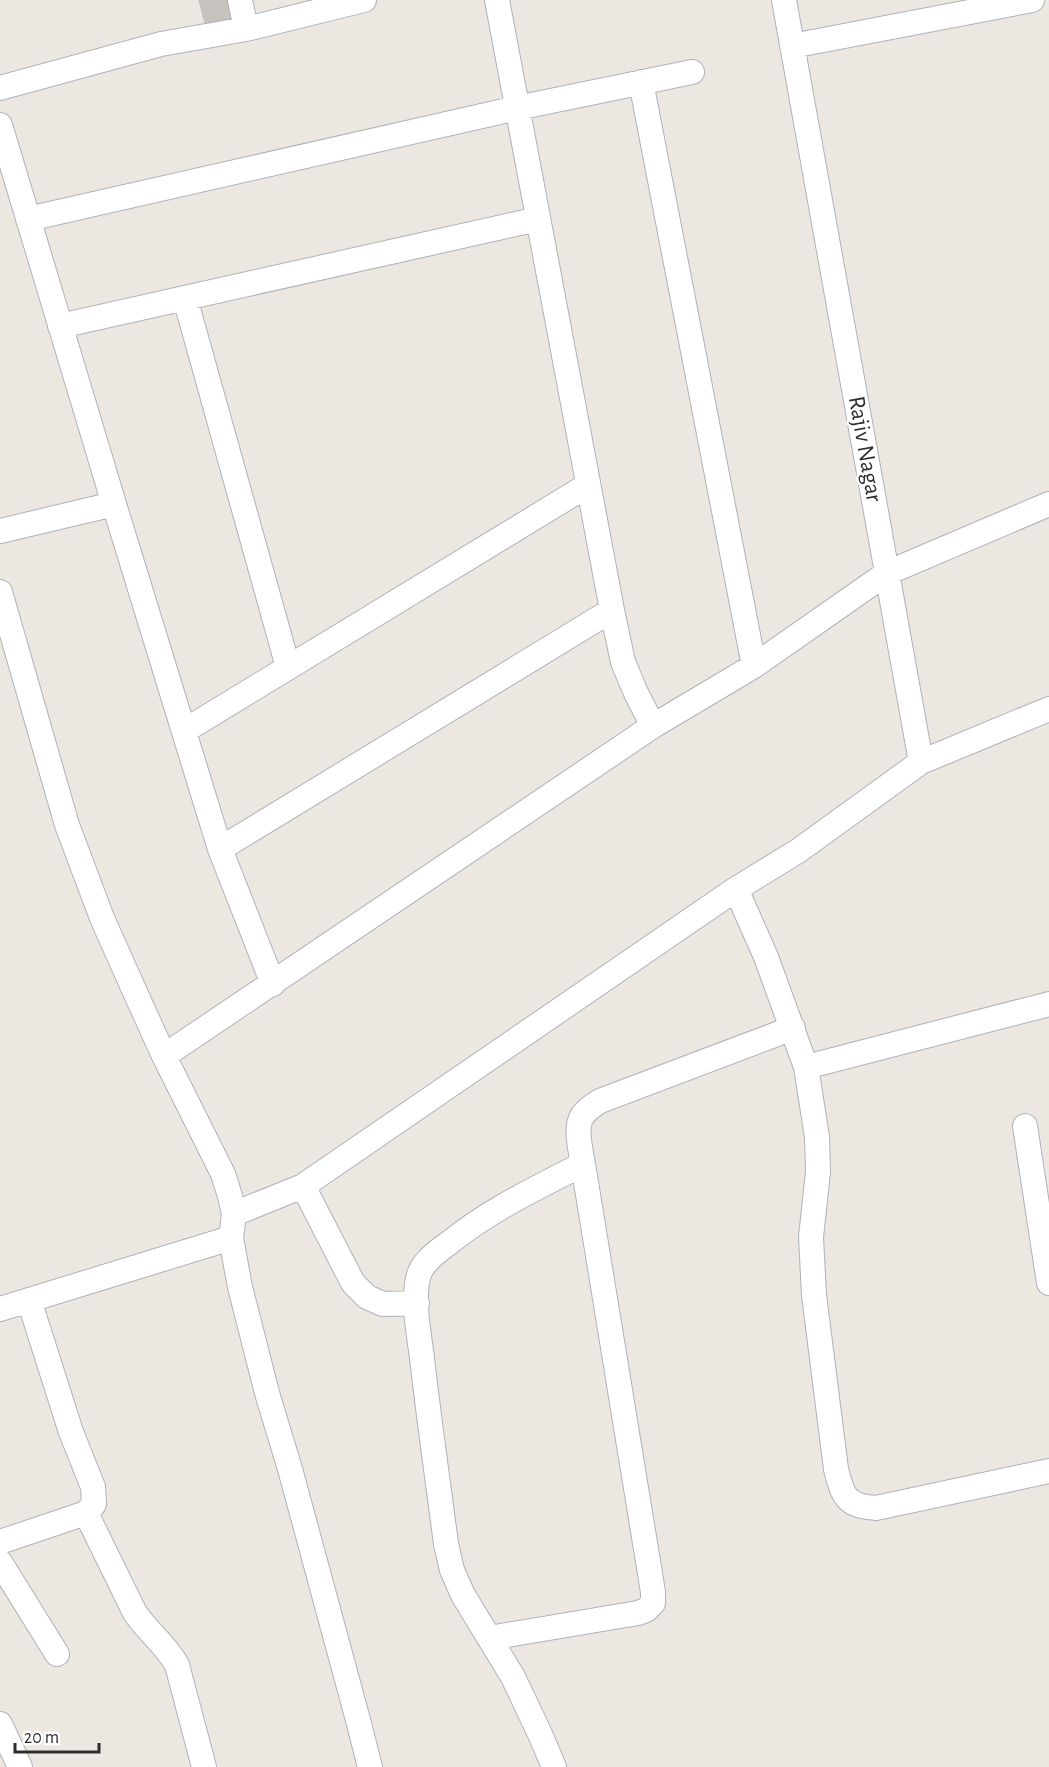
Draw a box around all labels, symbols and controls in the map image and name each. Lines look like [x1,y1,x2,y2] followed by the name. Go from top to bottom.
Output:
[844,394,886,504] street label: Rajiv Nagar
[15,1716,99,1754] scale bar
[24,1729,59,1747] text: 20 m

